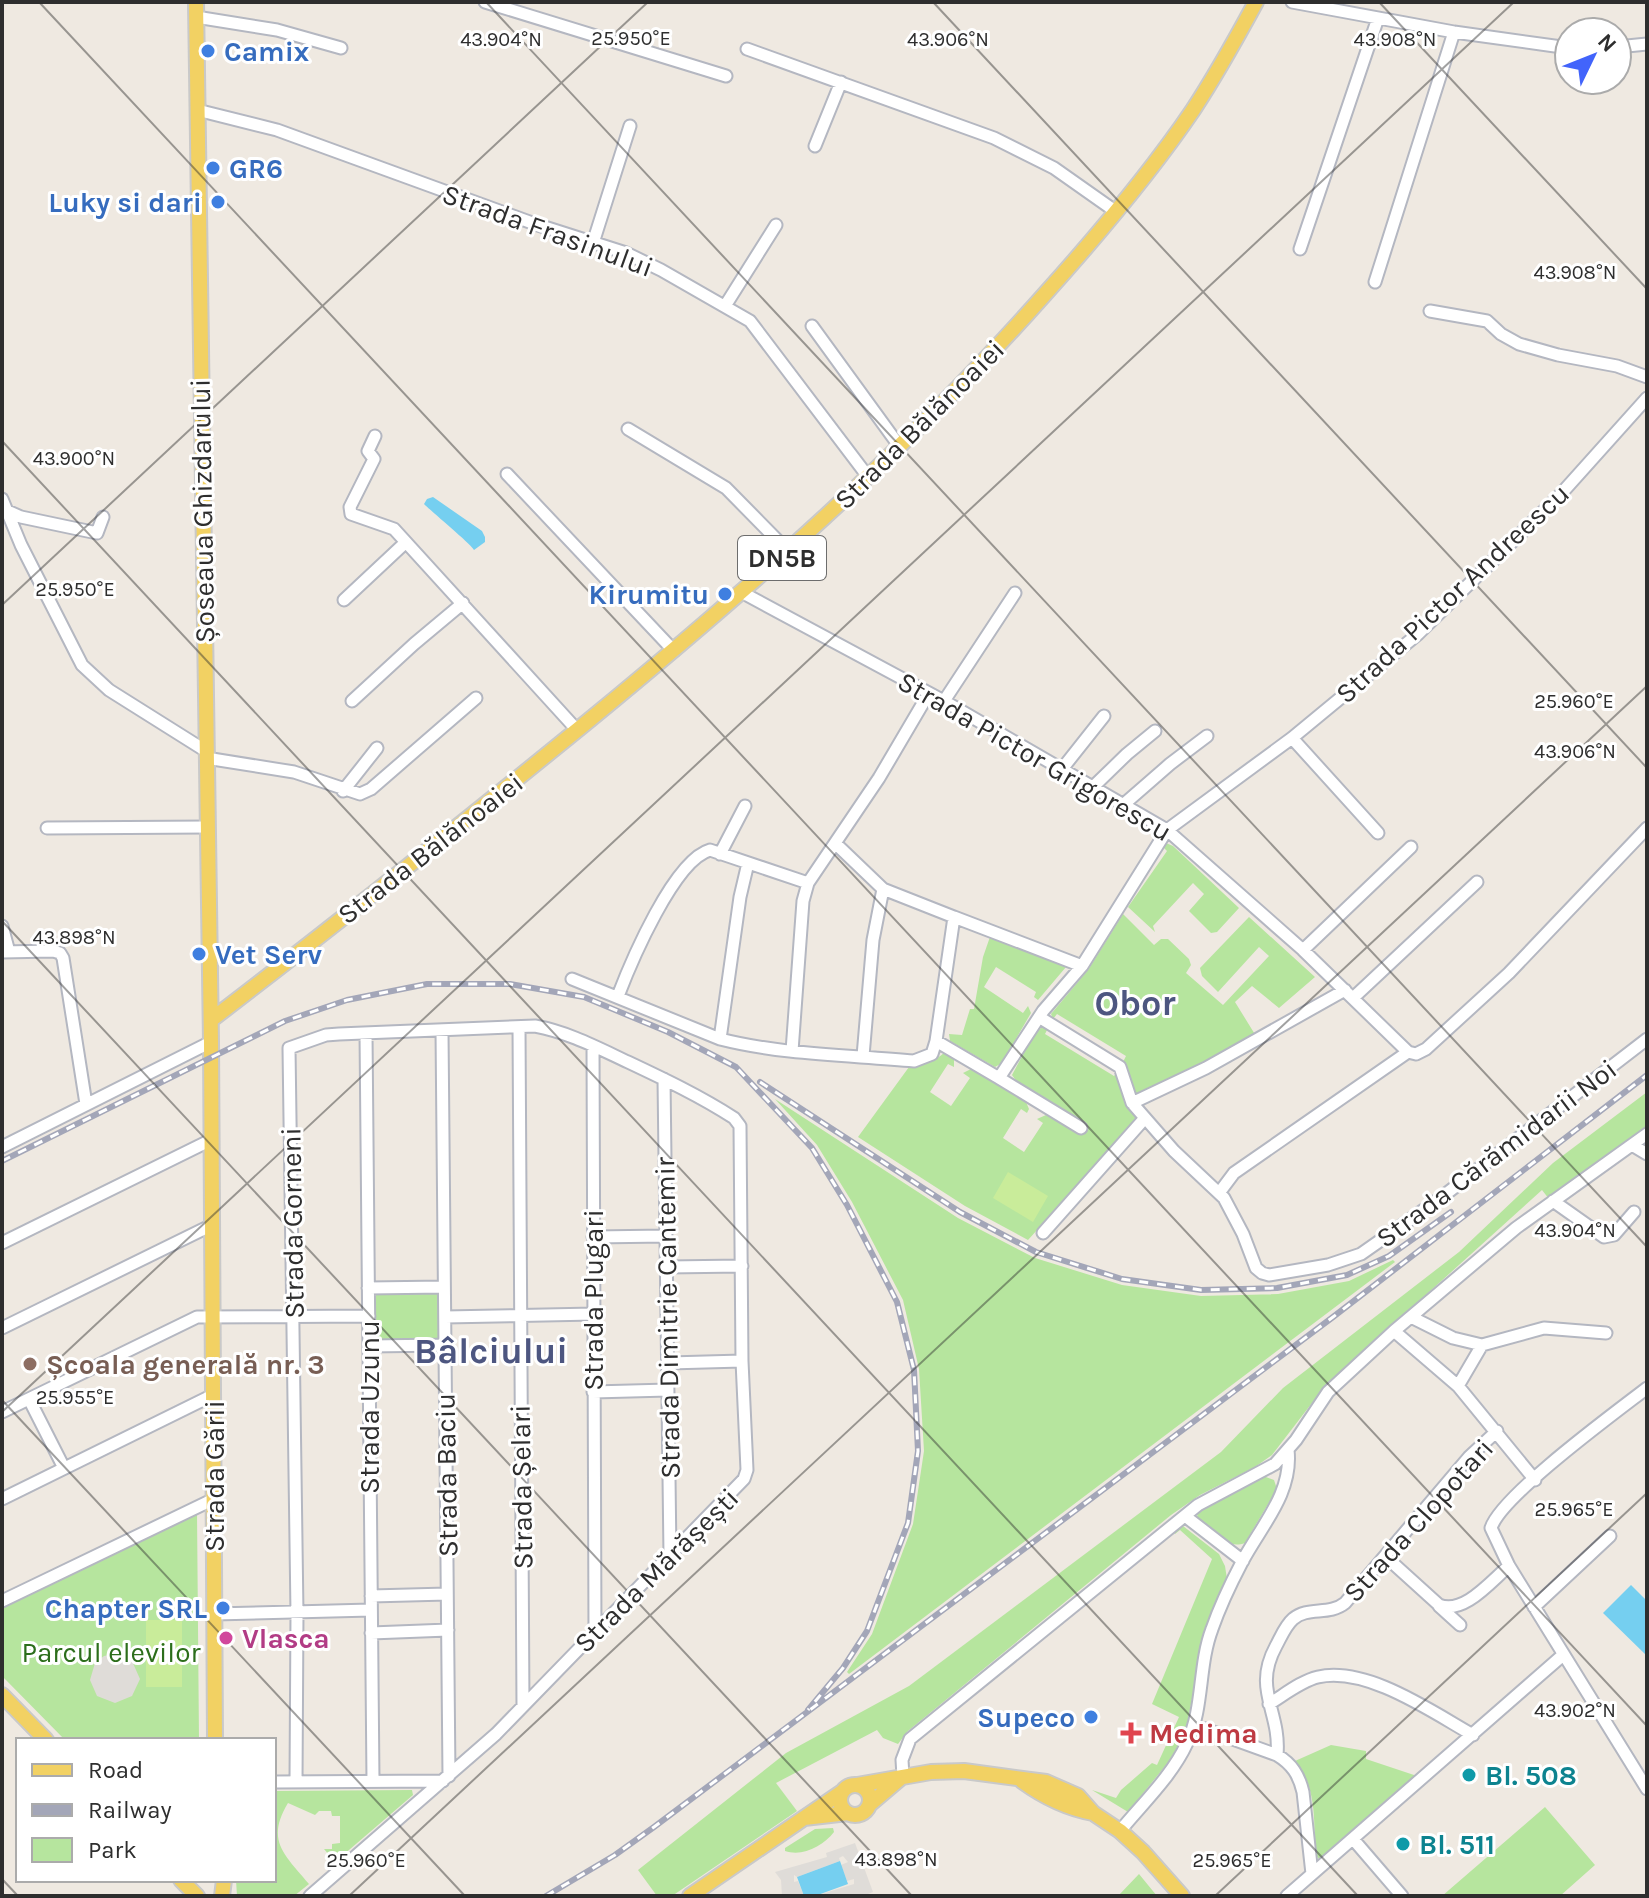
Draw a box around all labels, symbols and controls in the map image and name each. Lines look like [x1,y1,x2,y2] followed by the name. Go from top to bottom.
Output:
[1553,16,1633,96] north arrow
[591,27,671,50] text: 25.950°E
[460,28,542,51] text: 43.904°N
[907,28,989,51] text: 43.906°N
[1354,28,1436,51] text: 43.908°N
[1592,28,1622,58] text: N
[224,35,310,68] place label: Camix
[199,42,217,60] marker: Camix
[229,152,283,185] place label: GR6
[204,159,222,177] marker: GR6
[438,177,658,284] street label: Strada Frasinului
[48,186,202,219] place label: Luky si dari
[209,193,227,211] marker: Luky si dari
[1534,261,1616,284] text: 43.908°N
[828,333,1011,516] street label: Strada Bălănoaiei
[184,378,221,644] street label: Șoseaua Ghizdarului
[33,447,115,470] text: 43.900°N
[1329,477,1576,710] street label: Strada Pictor Andreescu
[738,536,826,580] road number: DN5B
[35,578,115,601] text: 25.950°E
[589,578,709,611] place label: Kirumitu
[716,585,734,603] marker: Kirumitu
[892,664,1178,848] street label: Strada Pictor Grigorescu
[1534,690,1614,713] text: 25.960°E
[1534,740,1616,763] text: 43.906°N
[331,766,530,931] street label: Strada Bălănoaiei
[32,926,116,949] text: 43.898°N
[215,938,322,971] place label: Vet Serv
[190,945,208,963] marker: Vet Serv
[1094,982,1176,1024] district label: Obor
[1370,1052,1623,1255] street label: Strada Cărămidarii Noi
[274,1127,311,1319] street label: Strada Gorneni
[648,1156,687,1479] street label: Strada Dimitrie Cantemir
[577,1209,610,1391] street label: Strada Plugari
[1534,1219,1616,1242] text: 43.904°N
[353,1320,386,1494] street label: Strada Uzunu
[414,1330,568,1372] district label: Bâlciului
[46,1348,325,1381] place label: Școala generală nr. 3
[21,1355,39,1373] marker: Școala generală nr. 3
[36,1386,114,1409] text: 25.955°E
[429,1393,464,1557] street label: Strada Baciu
[198,1400,231,1552] street label: Strada Gării
[504,1404,539,1570] street label: Strada Șelari
[1337,1432,1500,1609] street label: Strada Clopotari
[567,1481,745,1659] street label: Strada Mărășești
[1535,1498,1613,1521] text: 25.965°E
[45,1592,207,1625] place label: Chapter SRL
[214,1599,232,1617] marker: Chapter SRL
[242,1622,330,1655] place label: Vlasca
[217,1629,235,1647] marker: Vlasca
[21,1636,201,1669] park label: Parcul elevilor
[1534,1699,1616,1722] text: 43.902°N
[977,1701,1075,1734] place label: Supeco
[1082,1708,1100,1726] marker: Supeco
[1149,1717,1258,1750] place label: Medima
[1120,1722,1142,1744] marker: Medima
[16,1738,276,1882] legend
[88,1756,143,1784] text: Road
[1485,1759,1577,1792] place label: Bl. 508
[1460,1766,1478,1784] marker: Bl. 508
[88,1796,172,1824] text: Railway
[1419,1828,1495,1861] place label: Bl. 511
[1394,1835,1412,1853] marker: Bl. 511
[88,1836,137,1864] text: Park
[854,1848,938,1871] text: 43.898°N
[326,1849,406,1872] text: 25.960°E
[1193,1849,1271,1872] text: 25.965°E

